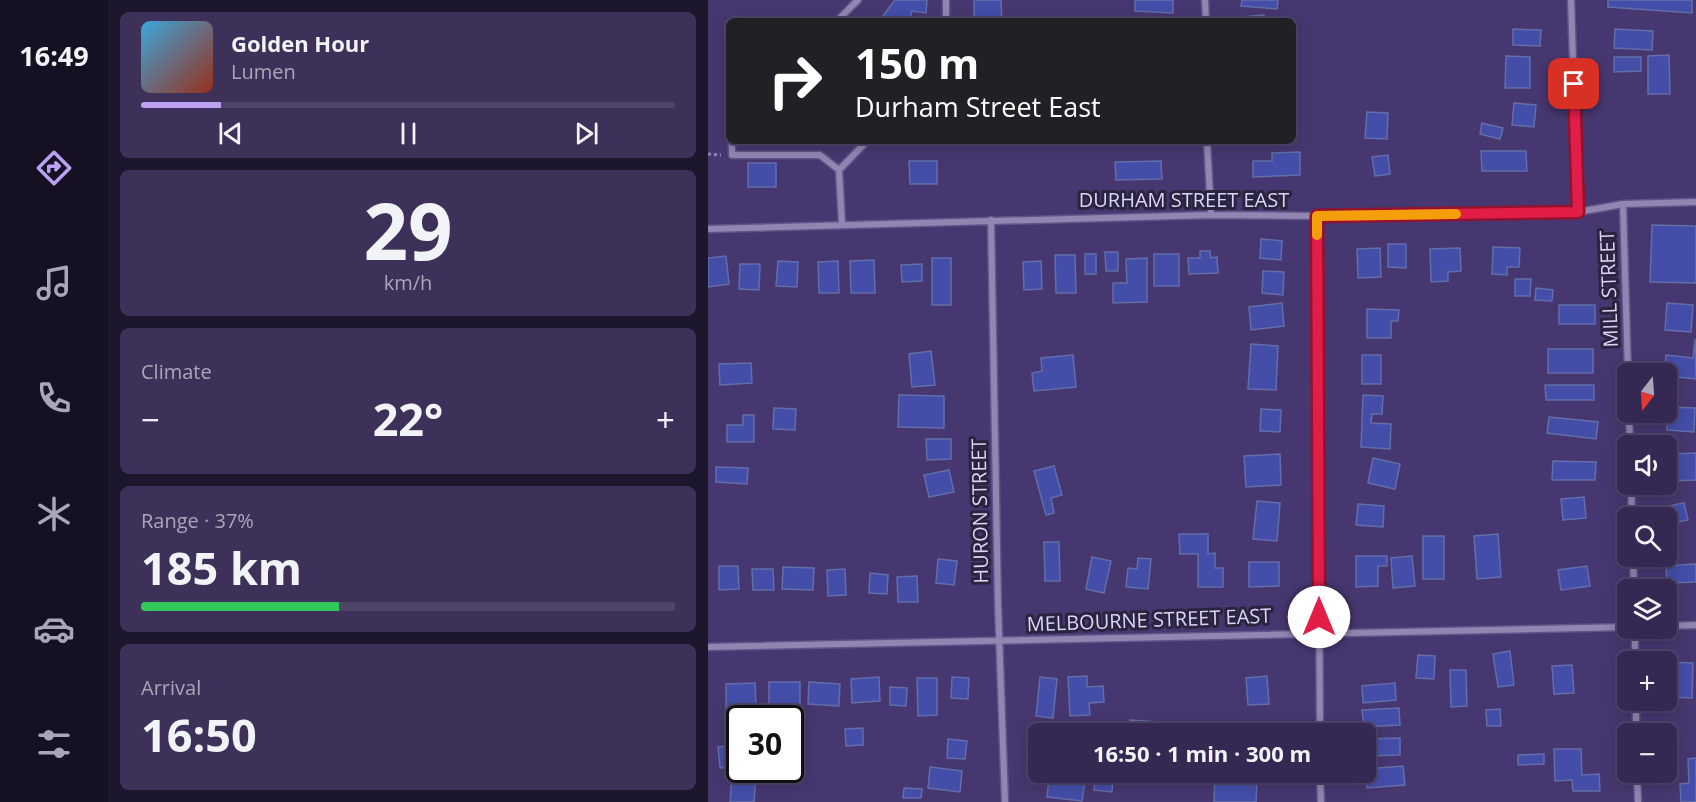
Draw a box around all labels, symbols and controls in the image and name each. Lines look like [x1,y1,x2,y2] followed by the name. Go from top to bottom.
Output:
[231,28,369,58] text: Golden Hour
[855,34,979,91] text: 150 m
[19,37,89,74] text: 16:49
[756,42,834,120] icon: right
[231,58,296,85] text: Lumen
[1548,58,1599,109] pin
[1557,67,1590,100] icon: arrive
[855,88,1101,125] text: Durham Street East
[214,117,247,150] icon: previous
[392,117,425,150] icon: pause
[570,117,603,150] icon: next
[33,147,75,189] icon: directions
[363,177,453,283] text: 29
[1079,186,1289,213] street label: DURHAM STREET EAST
[1593,230,1624,348] street label: MILL STREET
[33,262,75,304] icon: music
[384,269,432,296] text: km/h
[141,358,212,385] text: Climate
[1617,363,1677,423] north arrow
[1617,363,1677,783] map controls
[33,377,75,419] icon: phone
[373,388,443,449] text: 22°
[141,397,160,442] text: −
[656,397,675,442] text: +
[1617,435,1677,495] button: sound
[965,438,994,584] street label: HURON STREET
[33,493,75,535] icon: climate
[141,507,254,534] text: Range · 37%
[1617,507,1677,567] button: search
[141,537,302,598] text: 185 km
[1617,579,1677,639] button: layers
[1287,585,1351,649] position arrow
[1026,602,1272,637] street label: MELBOURNE STREET EAST
[33,608,75,650] icon: car
[1617,651,1677,711] button: +
[141,674,201,701] text: Arrival
[141,704,257,765] text: 16:50
[726,705,804,783] speed limit sign: 30
[33,723,75,765] icon: filters
[1617,723,1677,783] button: −
[1093,738,1311,768] text: 16:50 · 1 min · 300 m

